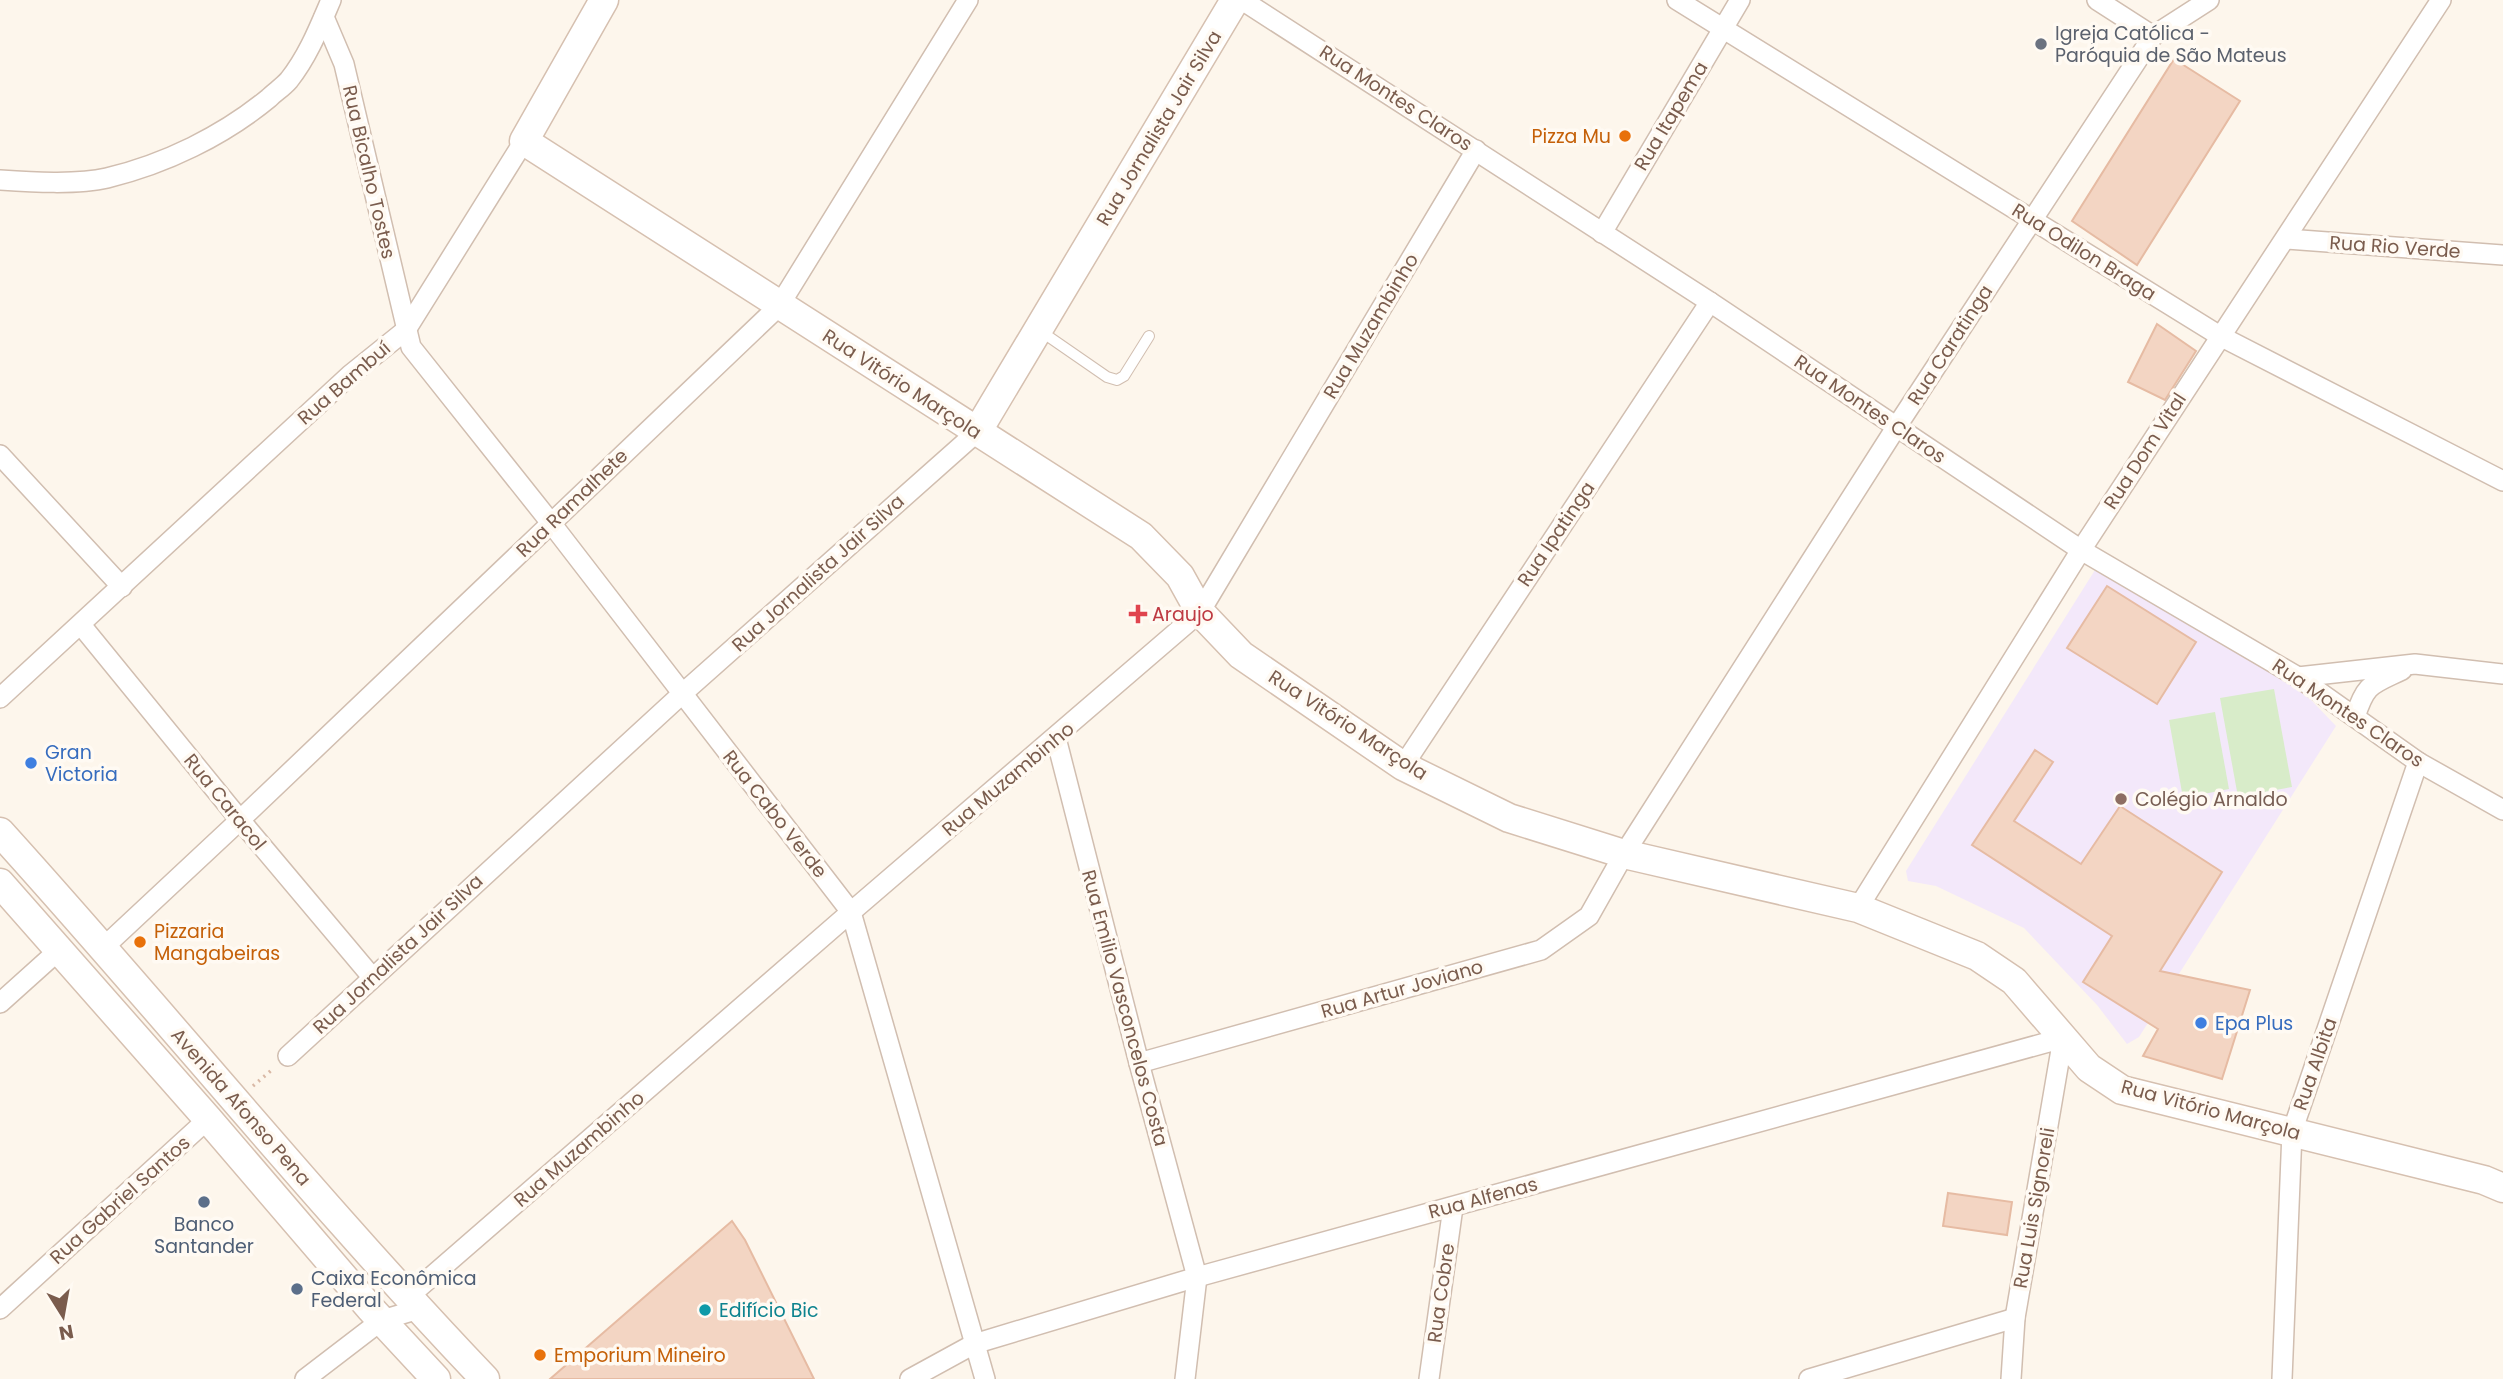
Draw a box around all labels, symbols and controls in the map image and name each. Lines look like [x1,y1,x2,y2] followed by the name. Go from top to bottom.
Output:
[2055,20,2287,69] place label: Igreja Católica - Paróquia de São Mateus
[1090,25,1228,231] street label: Rua Jornalista Jair Silva
[2033,36,2049,52] marker: Igreja Católica - Paróquia de São Mateus
[1314,38,1478,158] street label: Rua Montes Claros
[1628,56,1714,176] street label: Rua Itapema
[336,83,402,261] street label: Rua Bicalho Tostes
[1532,123,1611,150] place label: Pizza Mu
[1617,128,1633,144] marker: Pizza Mu
[2007,197,2161,307] street label: Rua Odilon Braga
[2328,229,2462,265] street label: Rua Rio Verde
[1317,248,1425,404] street label: Rua Muzambinho
[1901,280,1999,410] street label: Rua Caratinga
[817,322,987,446] street label: Rua Vitório Marçola
[292,335,397,431] street label: Rua Bambuí
[1789,348,1951,470] street label: Rua Montes Claros
[2097,388,2193,514] street label: Rua Dom Vital
[510,443,634,563] street label: Rua Ramalhete
[1511,476,1601,592] street label: Rua Ipatinga
[726,488,910,658] street label: Rua Jornalista Jair Silva
[1152,601,1214,628] place label: Araujo
[1130,606,1146,622] marker: Araujo
[2267,652,2429,774] street label: Rua Montes Claros
[1263,663,1433,787] street label: Rua Vitório Marçola
[936,716,1080,842] street label: Rua Muzambinho
[45,739,118,788] place label: Gran Victoria
[716,744,834,884] street label: Rua Cabo Verde
[178,748,272,856] street label: Rua Caracol
[23,755,39,771] marker: Gran Victoria
[2135,786,2288,813] place label: Colégio Arnaldo
[2113,791,2129,807] marker: Colégio Arnaldo
[1075,867,1175,1149] street label: Rua Emilio Vasconcelos Costa
[307,868,489,1040] street label: Rua Jornalista Jair Silva
[154,918,280,967] place label: Pizzaria Mangabeiras
[132,934,148,950] marker: Pizzaria Mangabeiras
[1318,953,1486,1025] street label: Rua Artur Joviano
[2215,1010,2293,1037] place label: Epa Plus
[2287,1014,2343,1114] street label: Rua Albita
[2193,1015,2209,1031] marker: Epa Plus
[165,1022,317,1192] street label: Avenida Afonso Pena
[2118,1073,2304,1147] street label: Rua Vitório Marçola
[508,1085,650,1213] street label: Rua Muzambinho
[2007,1125,2061,1291] street label: Rua Luis Signoreli
[44,1130,196,1270] street label: Rua Gabriel Santos
[1425,1170,1541,1226] street label: Rua Alfenas
[196,1194,212,1210] marker: Banco Santander
[154,1211,254,1260] place label: Banco Santander
[1421,1242,1461,1344] street label: Rua Cobre
[311,1265,477,1314] place label: Caixa Econômica Federal
[28,1281,98,1351] north arrow
[289,1281,305,1297] marker: Caixa Econômica Federal
[719,1297,818,1324] place label: Edifício Bic
[697,1302,713,1318] marker: Edifício Bic
[57,1318,76,1347] text: N
[554,1342,726,1369] place label: Emporium Mineiro
[532,1347,548,1363] marker: Emporium Mineiro

